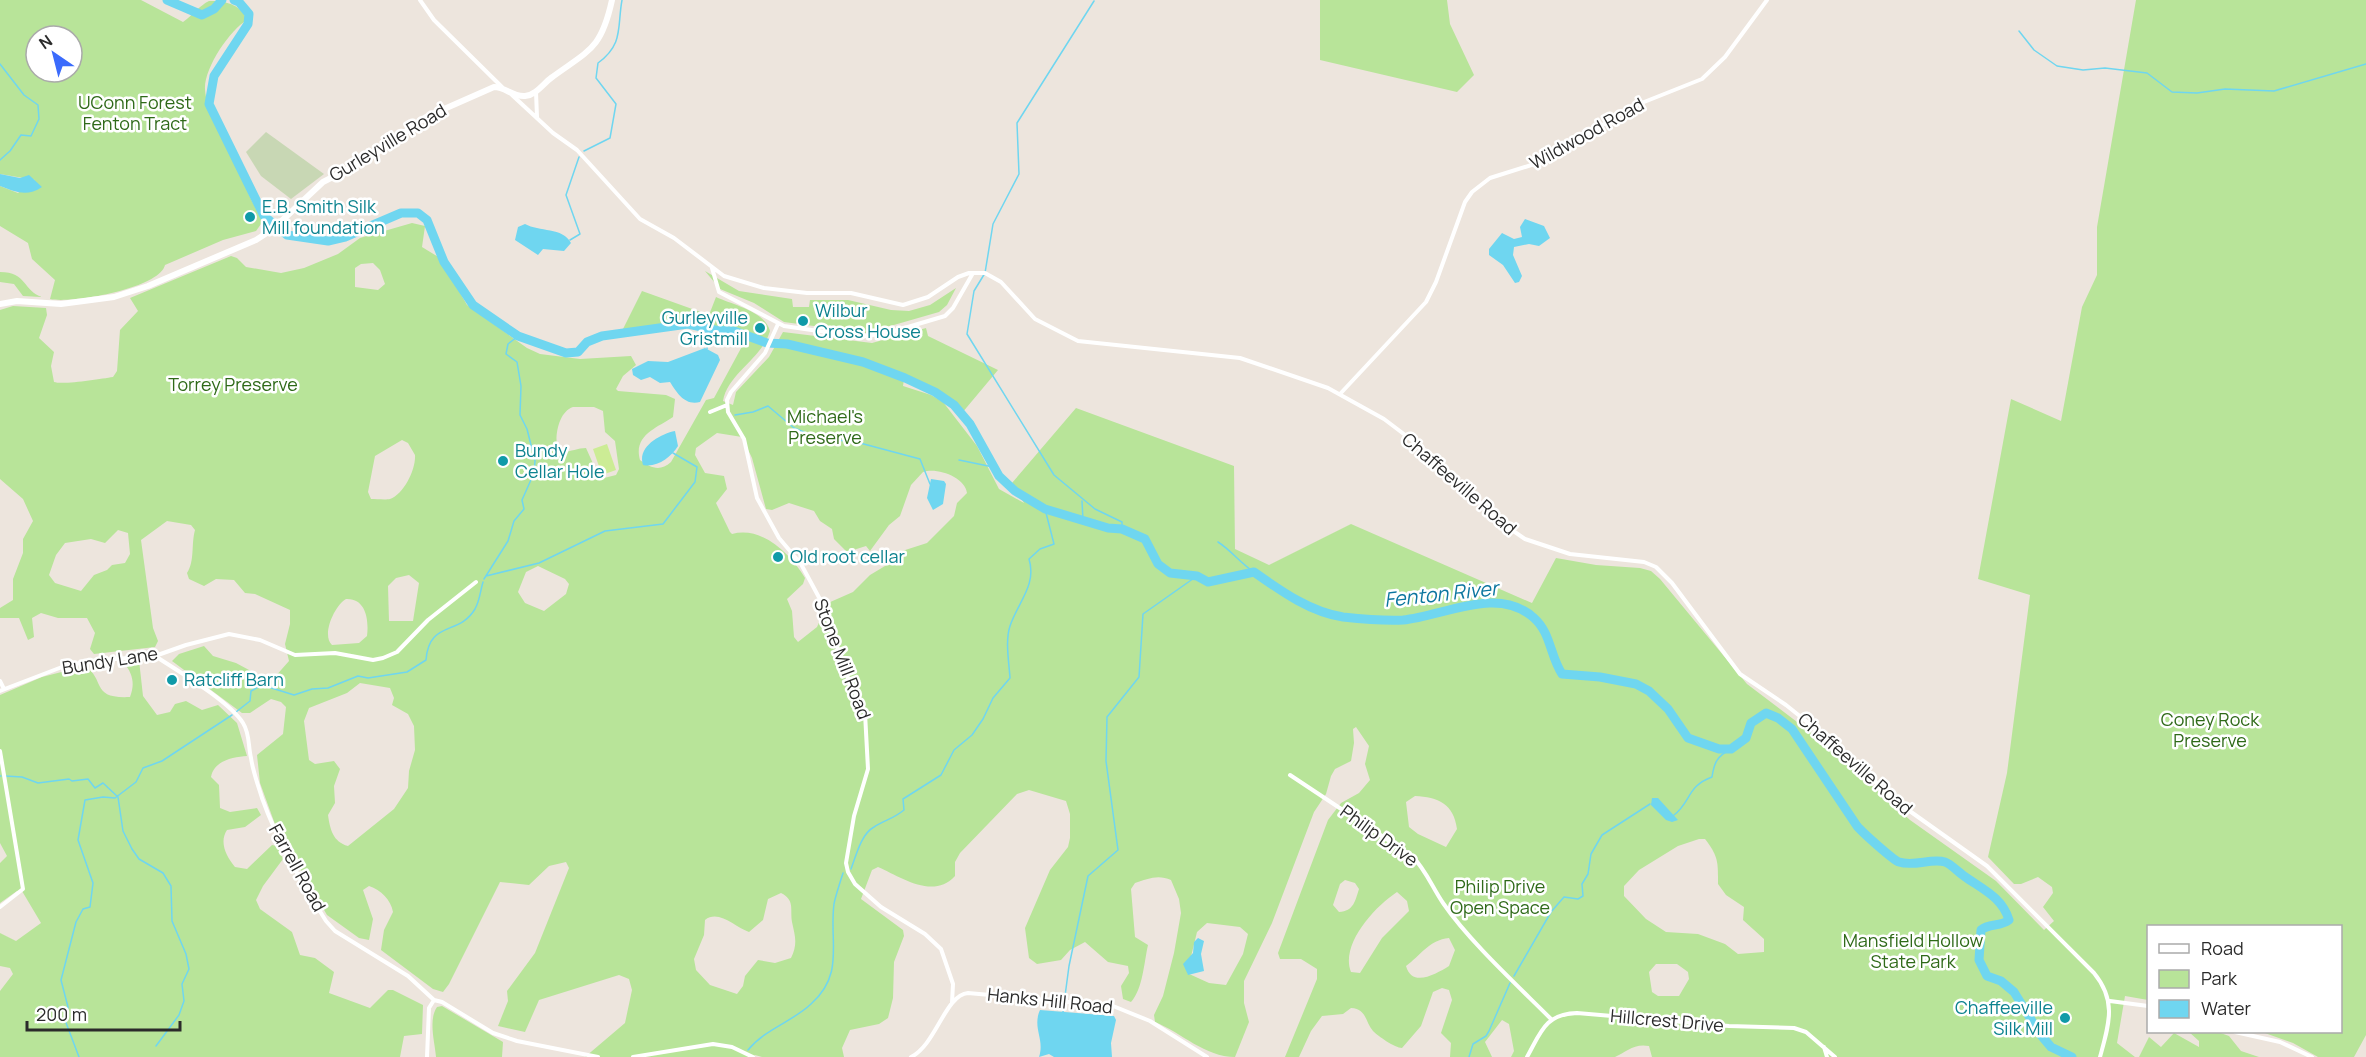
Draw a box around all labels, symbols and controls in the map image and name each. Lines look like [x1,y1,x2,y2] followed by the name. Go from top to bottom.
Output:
[24,24,84,84] north arrow
[34,29,56,54] text: N
[78,90,192,135] park label: UConn Forest Fenton Tract
[1525,92,1648,174] street label: Wildwood Road
[325,98,450,187] street label: Gurleyville Road
[262,194,385,239] place label: E.B. Smith Silk Mill foundation
[243,210,257,224] marker: E.B. Smith Silk Mill foundation
[815,298,921,343] place label: Wilbur Cross House
[662,305,748,350] place label: Gurleyville Gristmill
[796,314,810,328] marker: Wilbur Cross House
[753,321,767,335] marker: Gurleyville Gristmill
[168,372,298,396] park label: Torrey Preserve
[787,404,863,449] park label: Michael's Preserve
[1397,427,1522,540] street label: Chaffeeville Road
[515,438,605,483] place label: Bundy Cellar Hole
[496,454,510,468] marker: Bundy Cellar Hole
[790,544,906,568] place label: Old root cellar
[771,550,785,564] marker: Old root cellar
[1383,574,1502,613] water label: Fenton River
[809,595,877,722] street label: Stone Mill Road
[60,641,159,679] street label: Bundy Lane
[184,667,284,691] place label: Ratcliff Barn
[165,673,179,687] marker: Ratcliff Barn
[1793,707,1918,820] street label: Chaffeeville Road
[2161,707,2260,752] park label: Coney Rock Preserve
[1336,799,1423,872] street label: Philip Drive
[264,819,332,916] street label: Farrell Road
[1450,874,1550,919] park label: Philip Drive Open Space
[2147,925,2342,1033] legend
[1843,928,1983,973] park label: Mansfield Hollow State Park
[2201,936,2244,960] text: Road
[2201,966,2238,990] text: Park
[986,981,1114,1019] street label: Hanks Hill Road
[27,994,180,1032] scale bar
[1955,995,2053,1040] place label: Chaffeeville Silk Mill
[2201,996,2251,1020] text: Water
[36,1002,87,1026] text: 200 m
[1609,1003,1725,1037] street label: Hillcrest Drive
[2058,1011,2072,1025] marker: Chaffeeville Silk Mill

